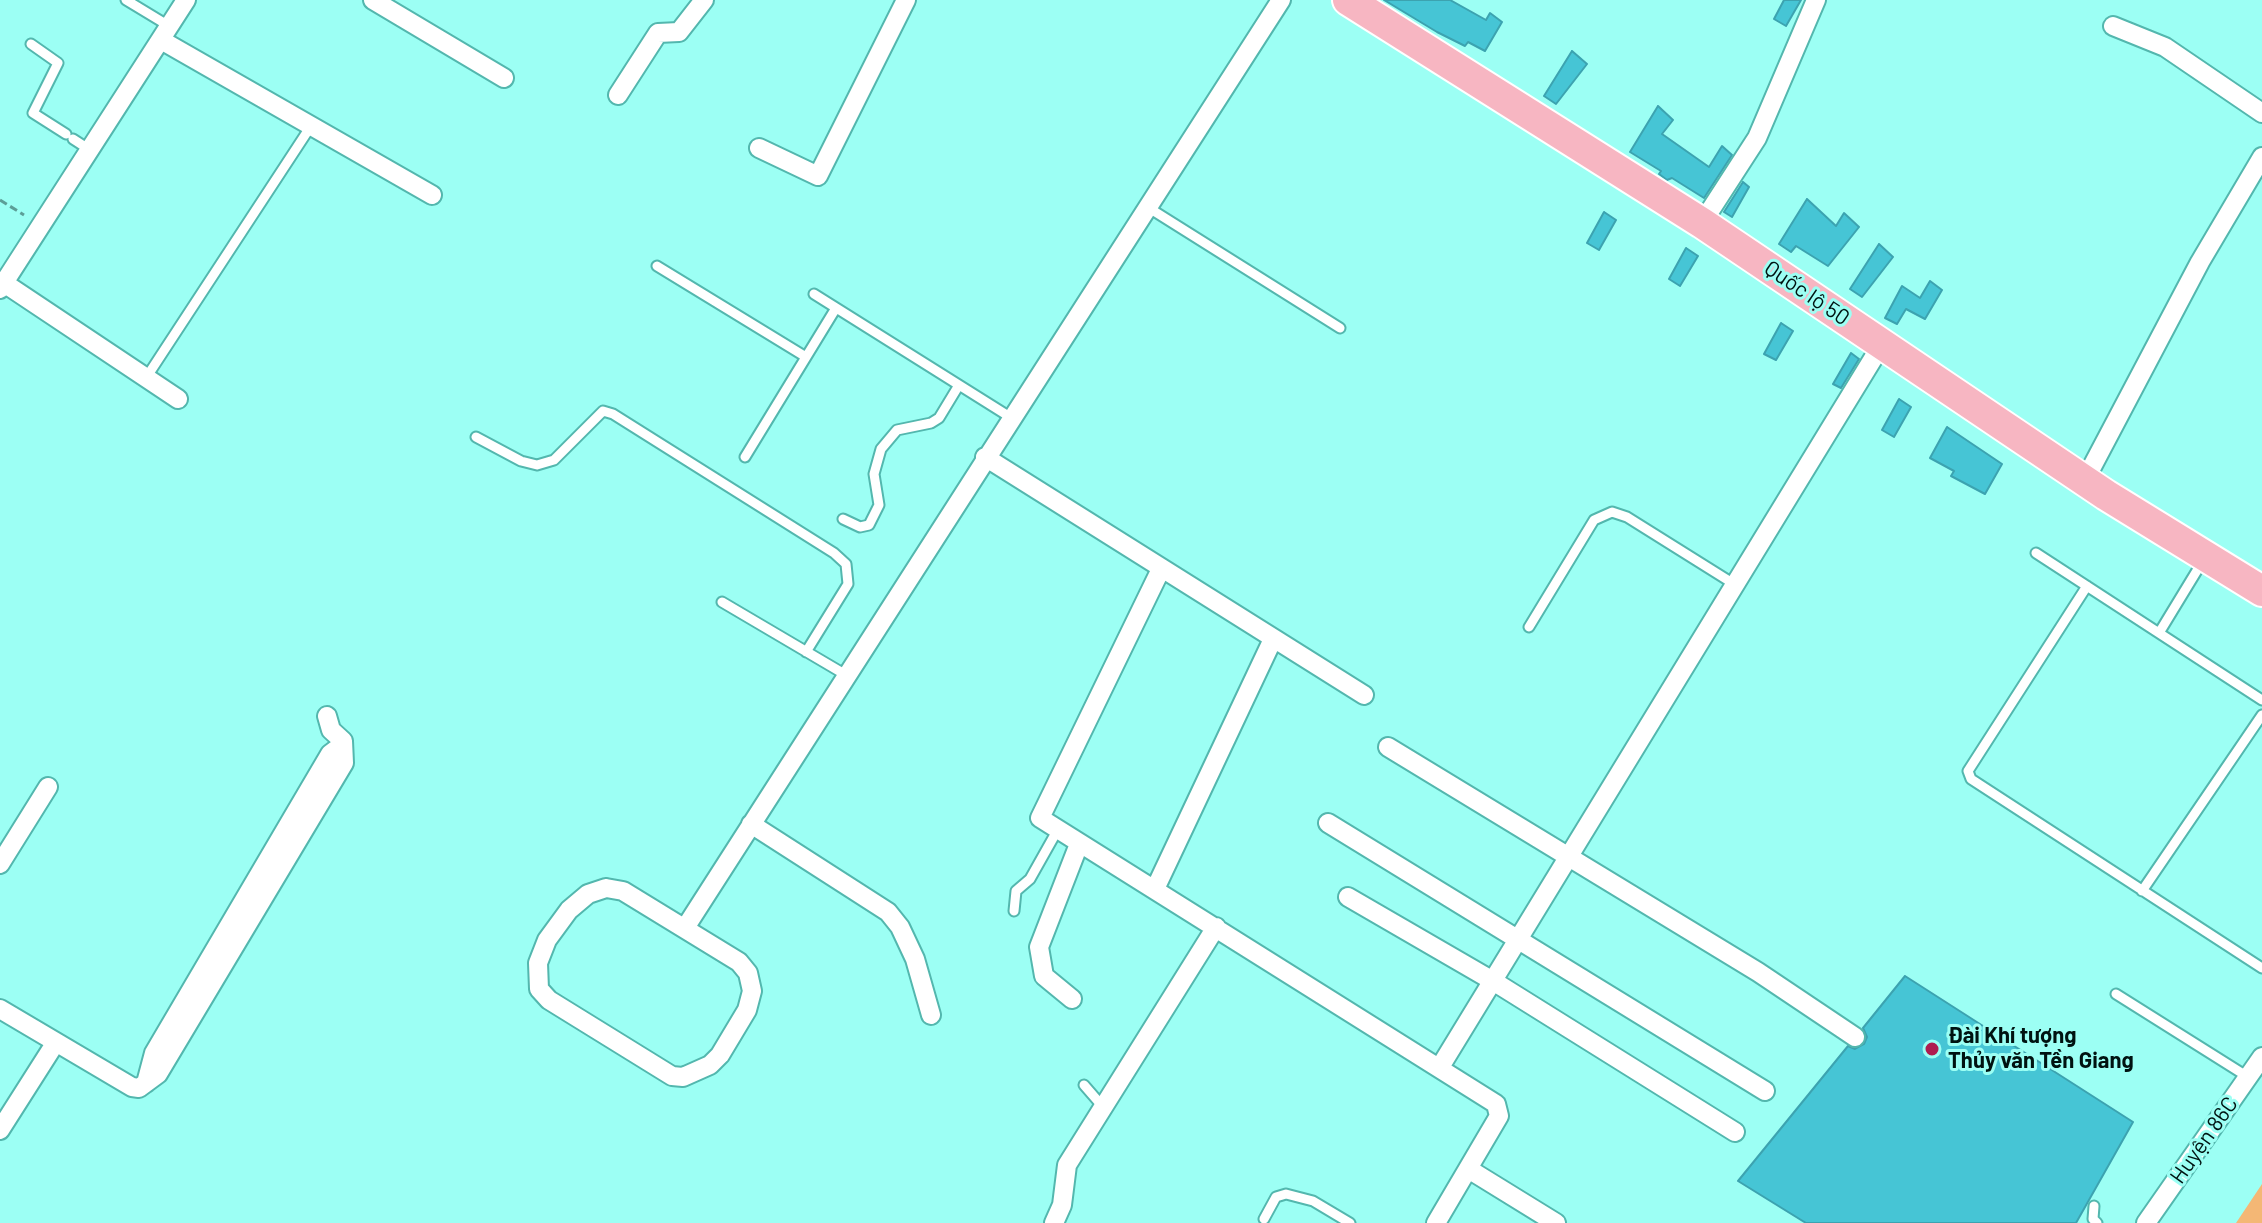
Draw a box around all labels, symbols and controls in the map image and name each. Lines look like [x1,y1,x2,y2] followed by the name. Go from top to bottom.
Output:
[1759,255,1855,331] street label: Quốc lộ 50
[1948,1023,2134,1074] place label: Đài Khí tượng Thủy văn Tền Giang
[1923,1040,1941,1058] marker: Đài Khí tượng Thủy văn Tền Giang
[2164,1091,2244,1189] street label: Huyện 86C

